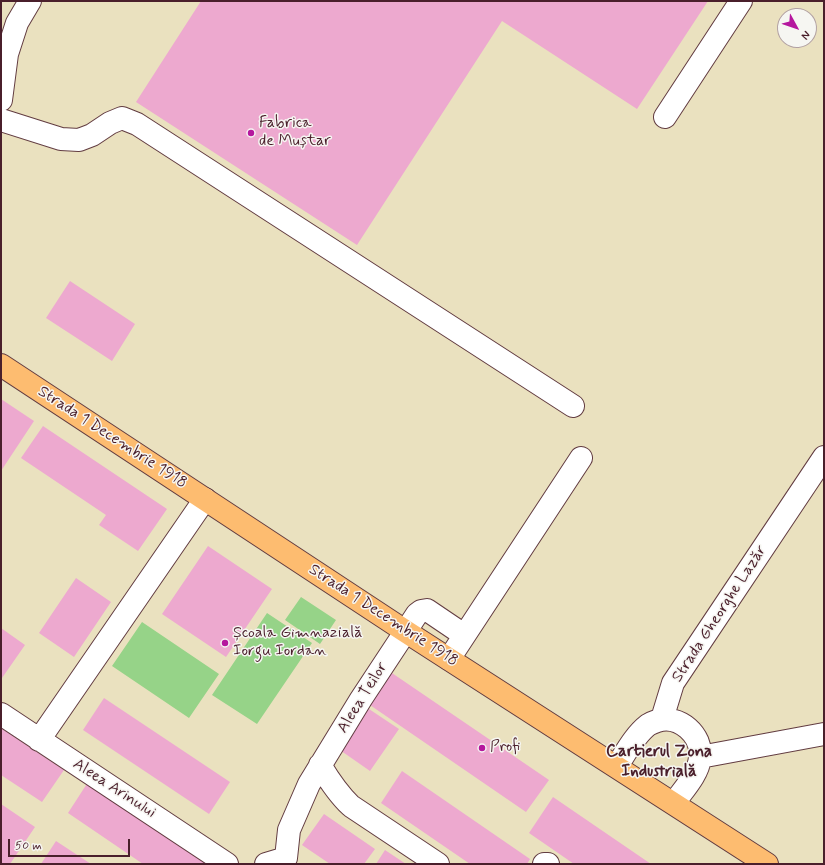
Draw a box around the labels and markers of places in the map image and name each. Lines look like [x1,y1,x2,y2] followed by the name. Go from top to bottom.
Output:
[259,114,331,152] place label: Fabrica de Muștar
[246,128,256,138] marker: Fabrica de Muștar
[233,624,362,662] place label: Școala Gimnazială Iorgu Iordan
[220,638,230,648] marker: Școala Gimnazială Iorgu Iordan
[490,738,520,758] place label: Profi
[477,743,487,753] marker: Profi

